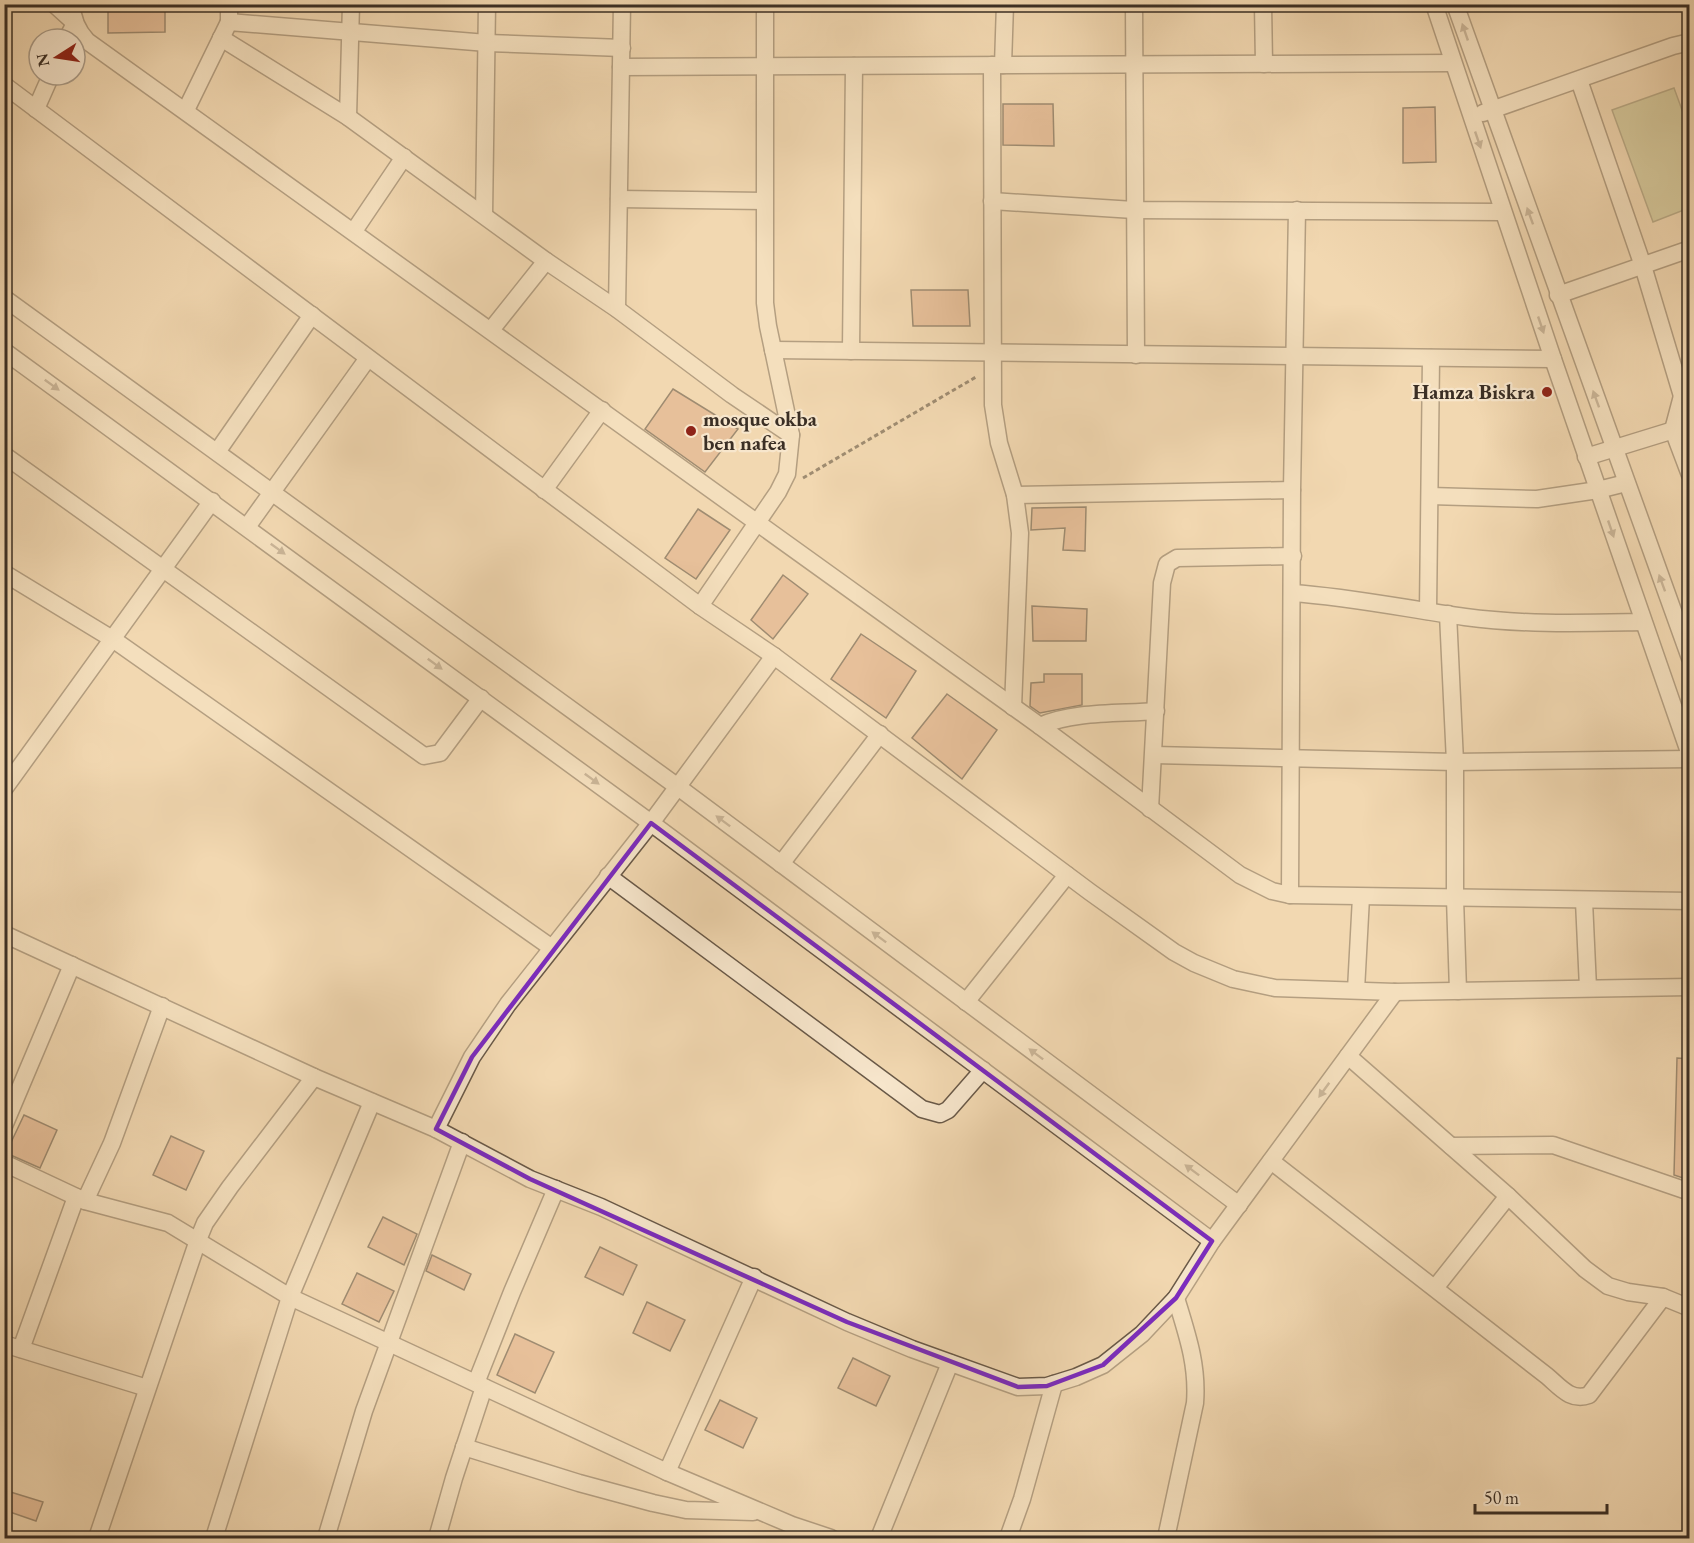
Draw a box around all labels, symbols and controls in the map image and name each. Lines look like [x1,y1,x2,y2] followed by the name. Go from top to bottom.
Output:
[1460,23,1470,41] one-way arrow
[27,27,87,87] north arrow
[31,51,54,69] text: N
[1474,131,1483,149] one-way arrow
[1525,207,1535,225] one-way arrow
[1536,316,1546,334] one-way arrow
[1412,378,1536,405] place label: Hamza Biskra
[43,379,59,391] one-way arrow
[1540,385,1554,399] marker: Hamza Biskra
[1591,390,1601,408] one-way arrow
[703,405,818,456] place label: mosque okba ben nafea
[684,424,698,438] marker: mosque okba ben nafea
[1607,520,1617,538] one-way arrow
[269,543,285,555] one-way arrow
[1657,574,1667,592] one-way arrow
[426,658,442,670] one-way arrow
[585,773,600,785] one-way arrow
[715,814,731,827] one-way arrow
[872,931,888,943] one-way arrow
[1028,1048,1043,1060] one-way arrow
[1318,1082,1330,1097] one-way arrow
[1184,1165,1199,1177] one-way arrow
[1475,1477,1607,1515] scale bar
[1484,1486,1519,1509] text: 50 m

